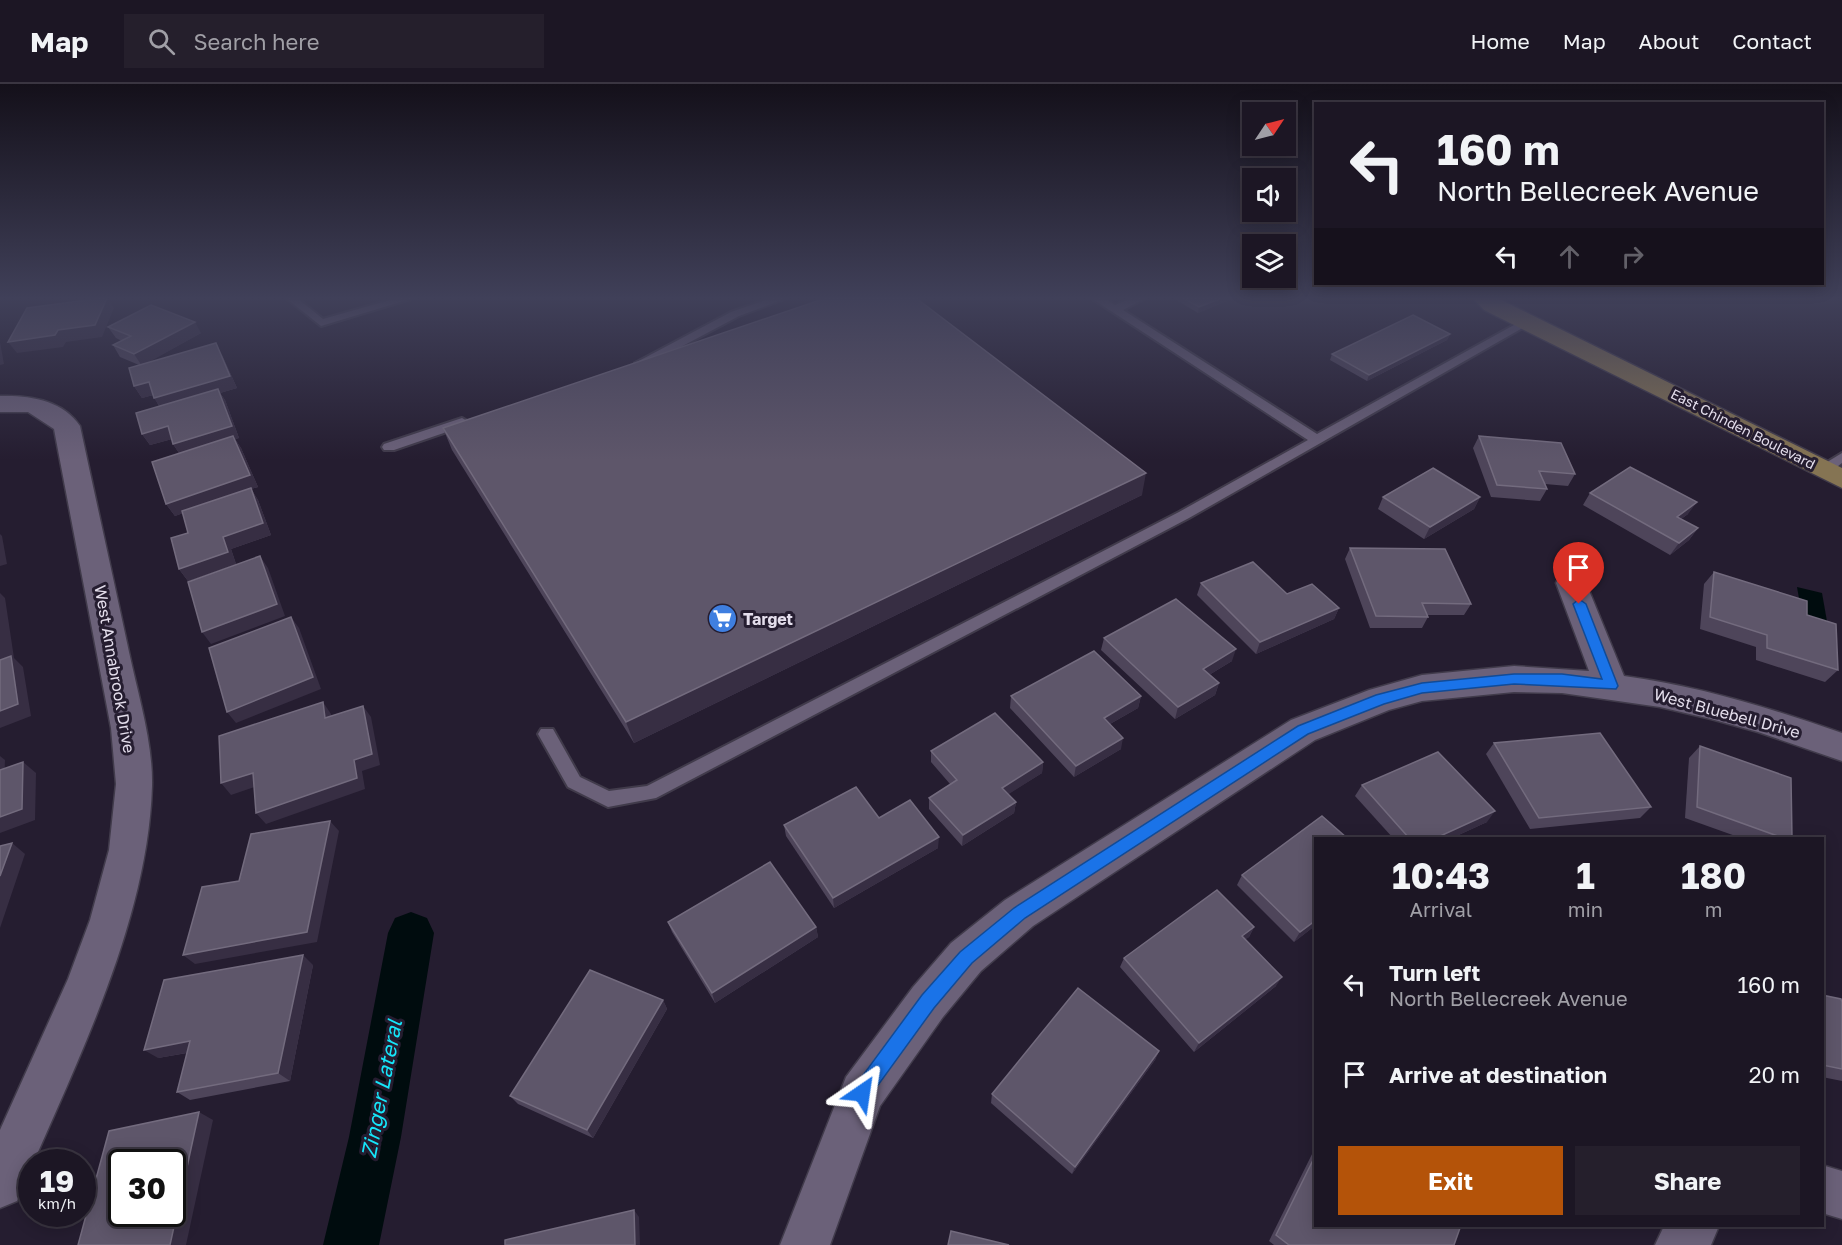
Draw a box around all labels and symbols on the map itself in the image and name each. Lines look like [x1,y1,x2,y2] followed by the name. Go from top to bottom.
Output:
[1242,102,1296,156] north arrow
[1668,385,1818,472] street label: East Chinden Boulevard
[1553,542,1604,604] pin
[90,583,140,755] street label: West Annabrook Drive
[706,603,738,635] supermarket icon: Target
[743,609,793,629] place label: Target
[1652,684,1802,742] street label: West Bluebell Drive
[355,1016,407,1160] water label: Zinger Lateral
[830,1061,894,1125] position arrow
[108,1149,186,1227] speed limit sign: 30

